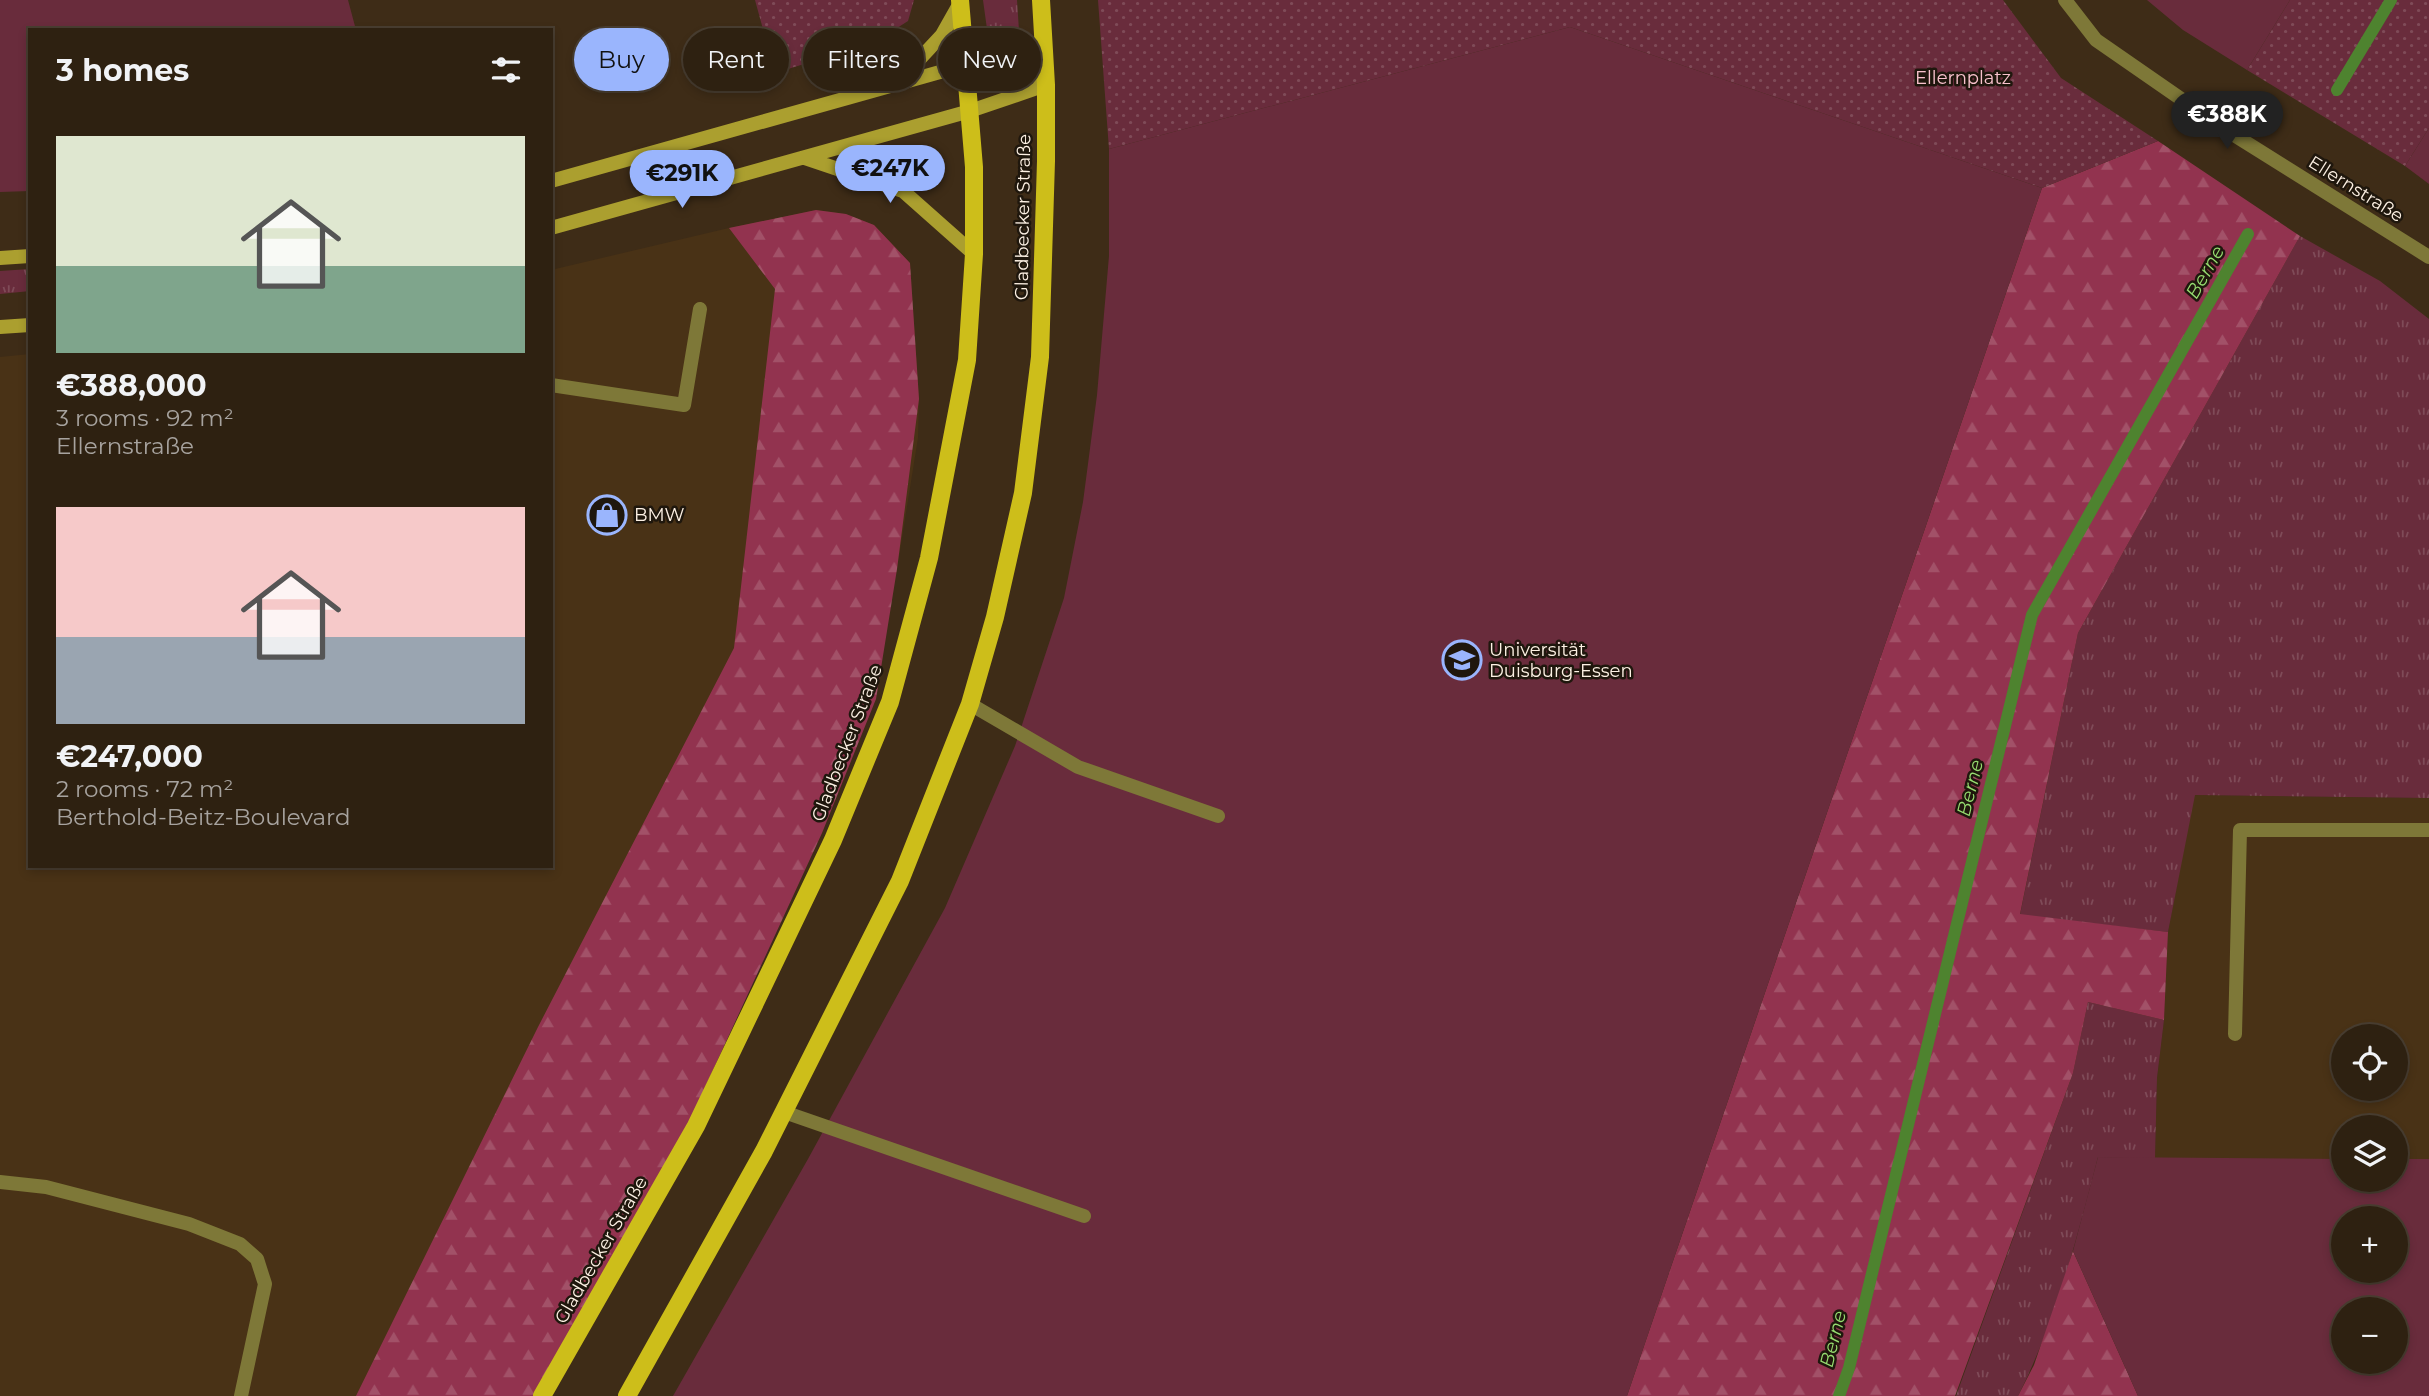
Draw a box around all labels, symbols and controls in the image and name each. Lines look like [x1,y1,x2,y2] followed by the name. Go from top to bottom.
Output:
[574,28,669,91] chip: Buy
[683,28,789,91] chip: Rent
[803,28,924,91] chip: Filters
[938,28,1041,91] chip: New
[487,51,525,89] icon: filters
[56,52,189,89] text: 3 homes
[1915,67,2011,89] park label: Ellernplatz
[2178,92,2276,151] pin: €388K
[2187,100,2267,128] text: €388K
[1011,134,1035,300] street label: Gladbecker Straße
[841,146,939,205] pin: €247K
[633,150,731,210] pin: €291K
[2304,151,2408,227] street label: Ellernstraße
[851,154,929,182] text: €247K
[646,159,718,187] text: €291K
[228,181,354,307] icon: home
[2181,241,2229,303] water label: Berne
[56,367,207,404] text: €388,000
[56,404,234,432] text: 3 rooms · 92 m²
[56,432,194,460] text: Ellernstraße
[586,494,628,536] shop icon: BMW
[634,504,685,526] place label: BMW
[228,552,354,678] icon: home
[1441,639,1483,681] school or university icon: Universität Duisburg-Essen
[1489,639,1633,682] place label: Universität Duisburg-Essen
[807,661,887,825] street label: Gladbecker Straße
[56,738,203,775] text: €247,000
[1952,757,1988,819] water label: Berne
[56,775,233,803] text: 2 rooms · 72 m²
[56,803,351,831] text: Berthold-Beitz-Boulevard
[2331,1024,2408,1374] map controls
[2331,1024,2408,1101] button: locate
[2331,1115,2408,1192] button: layers
[550,1172,652,1327] street label: Gladbecker Straße
[2331,1206,2408,1283] button: +
[2331,1297,2408,1374] button: −
[1815,1308,1851,1370] water label: Berne

